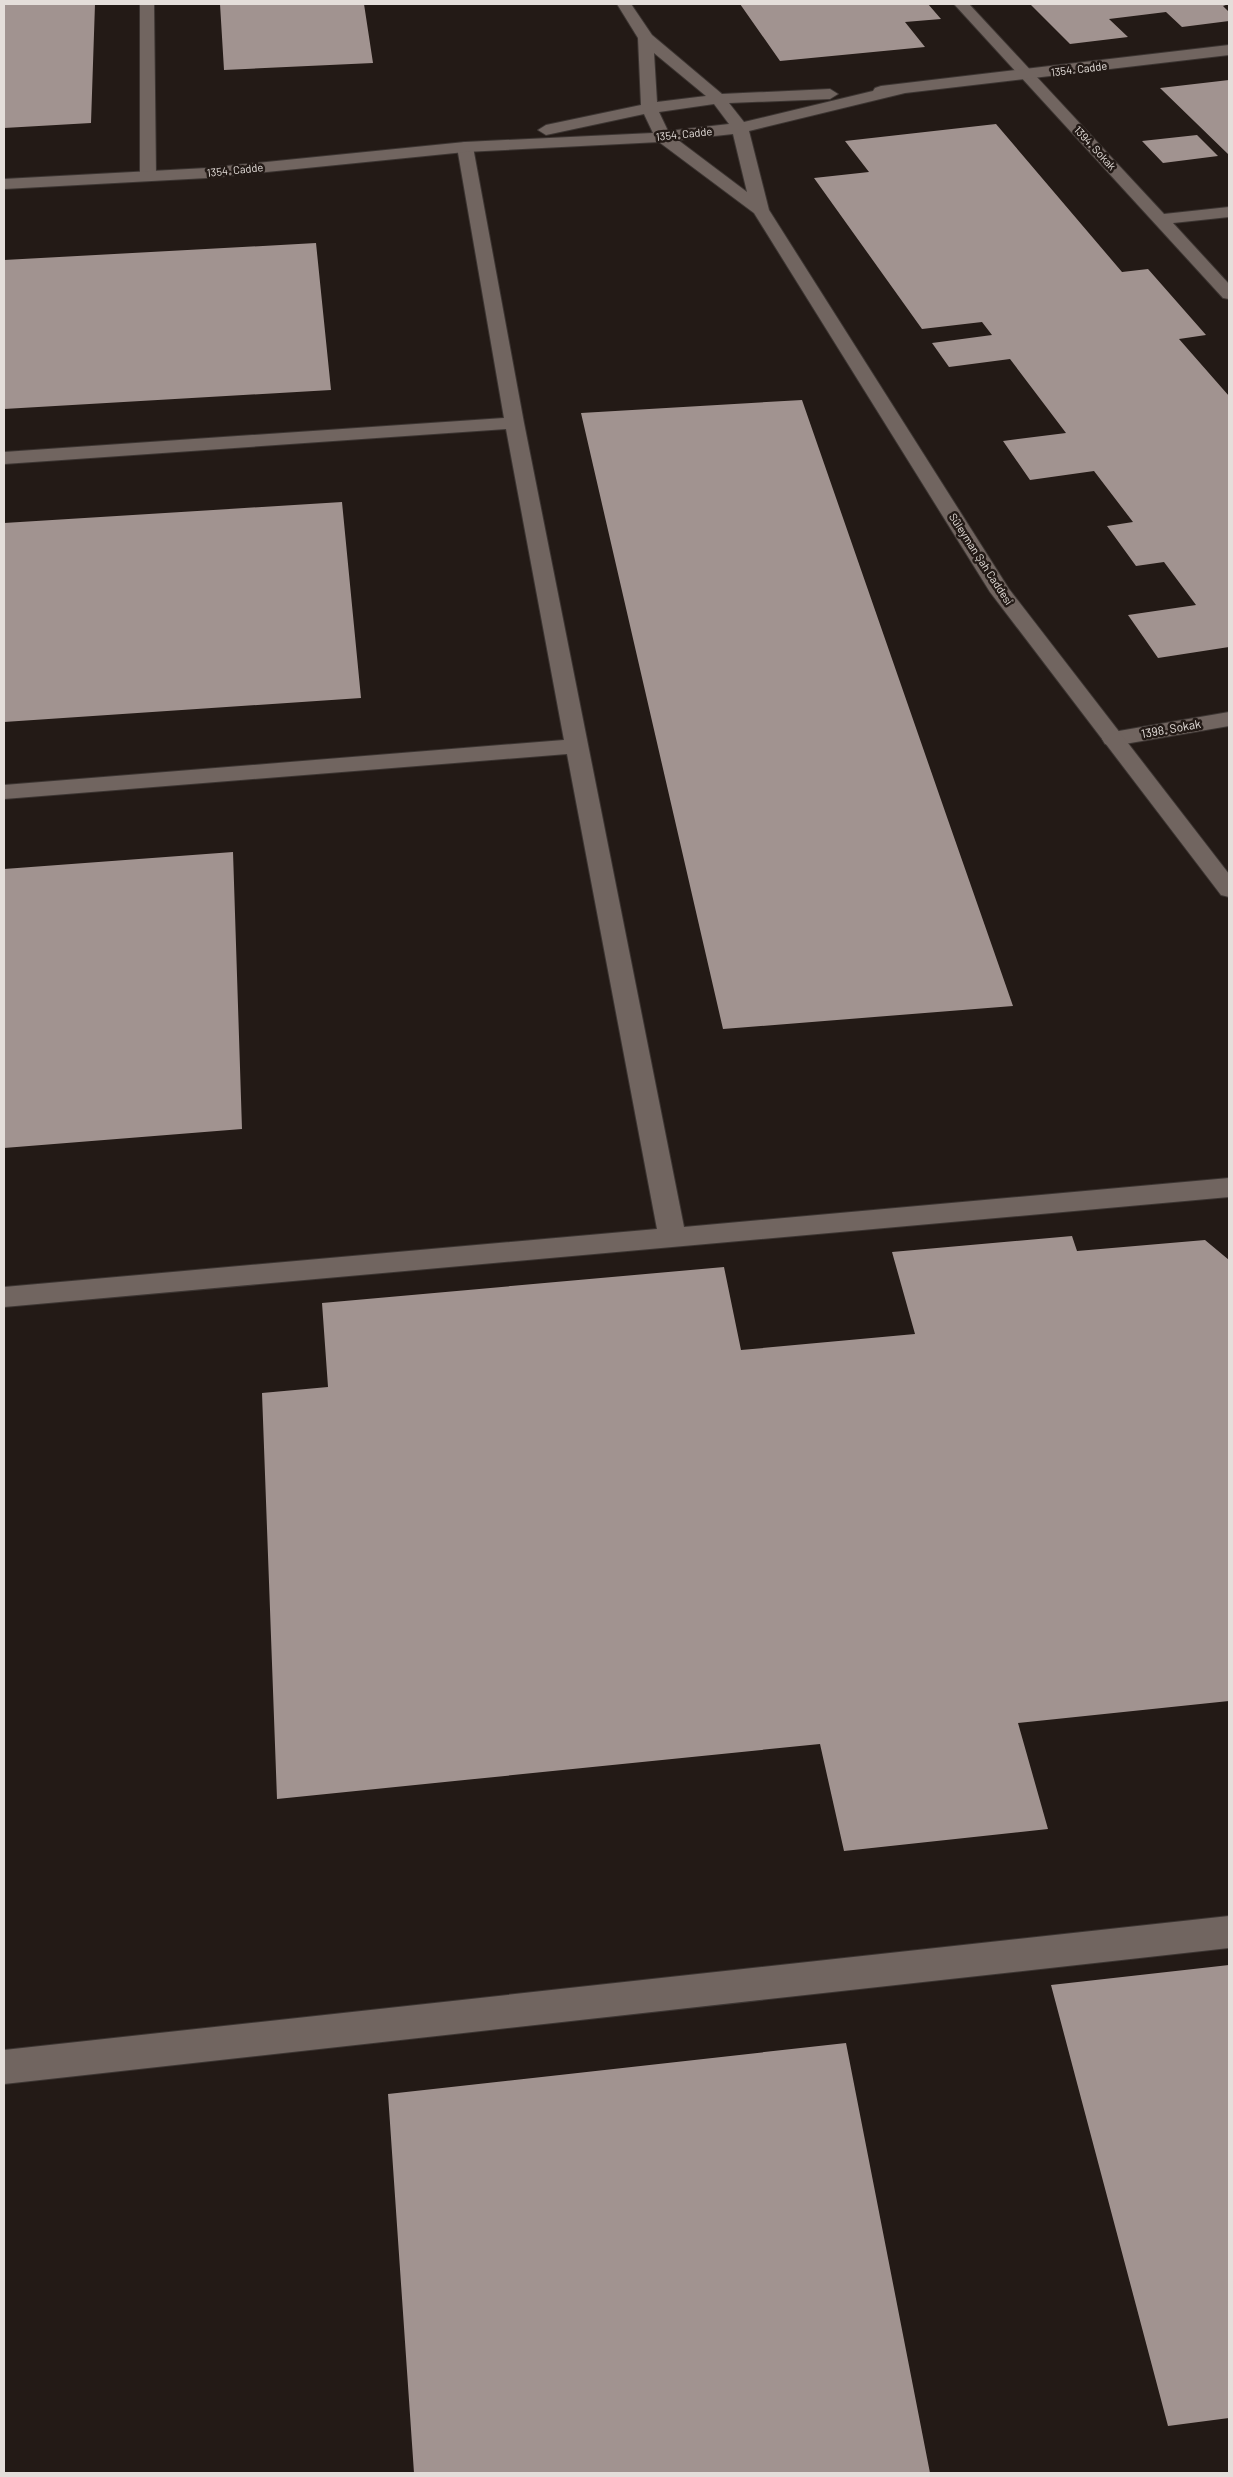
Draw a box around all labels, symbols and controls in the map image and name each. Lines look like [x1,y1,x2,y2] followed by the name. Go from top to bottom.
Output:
[1050,59,1108,78] street label: 1354. Cadde
[1072,123,1119,173] street label: 1394. Sokak
[655,124,713,143] street label: 1354. Cadde
[206,160,264,179] street label: 1354. Cadde
[947,510,1016,607] street label: Süleyman Şah Caddesi
[1140,716,1202,740] street label: 1398. Sokak

